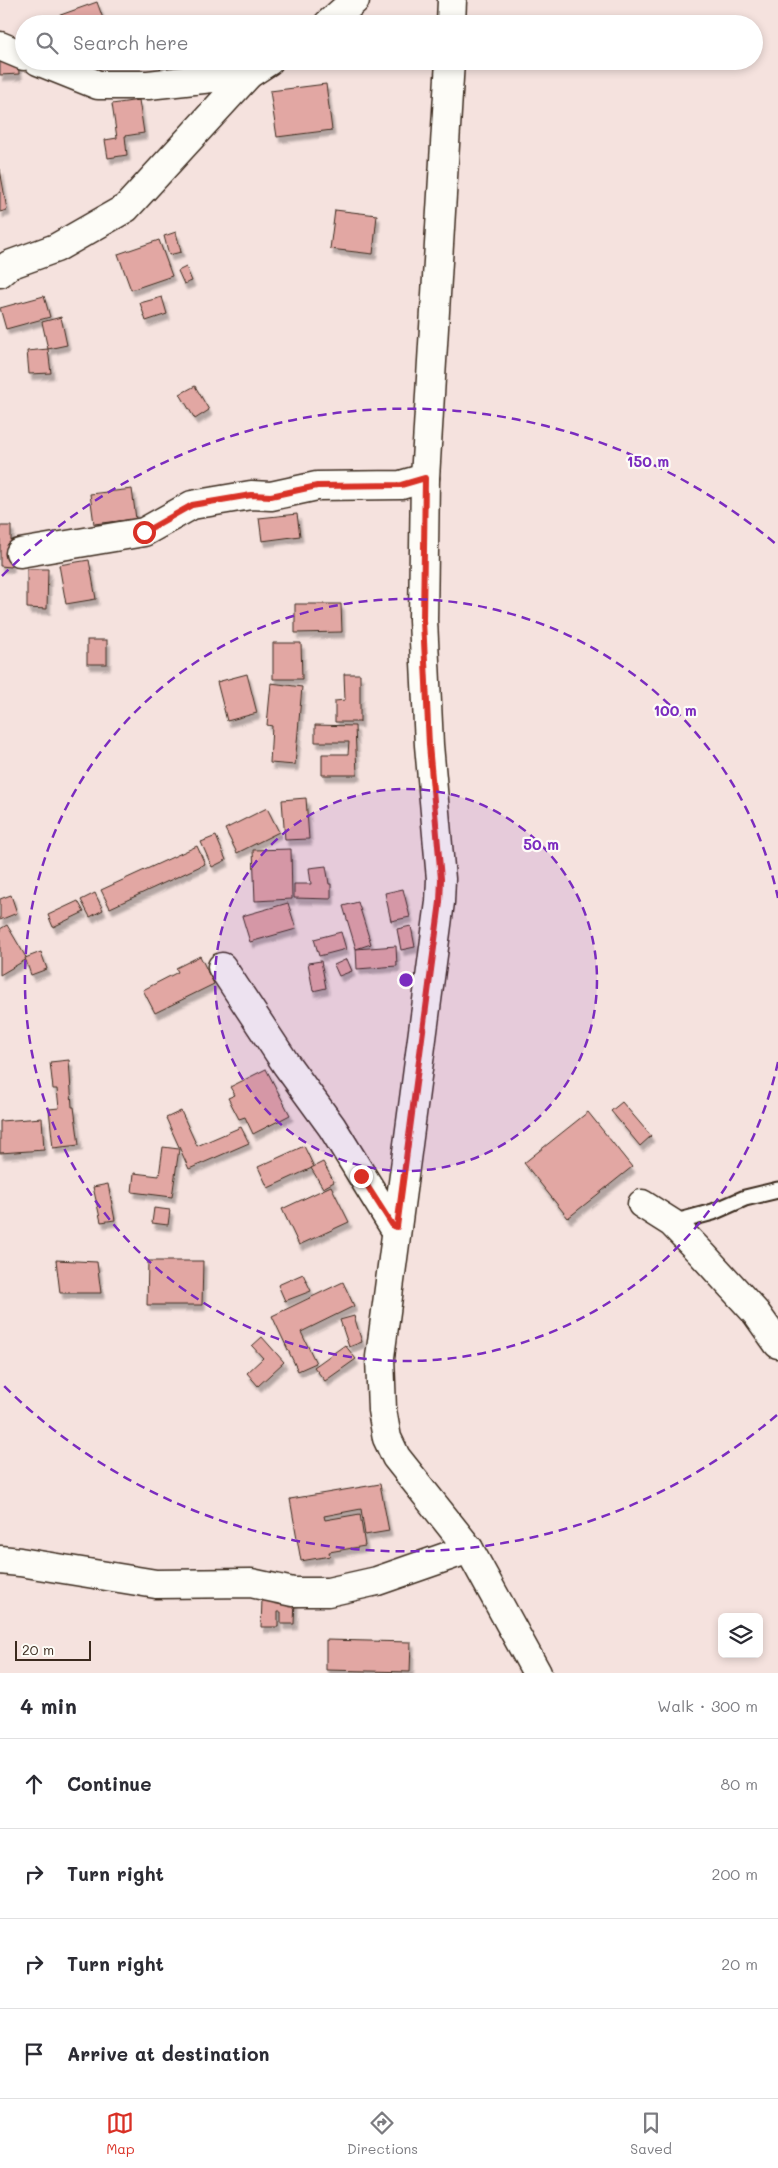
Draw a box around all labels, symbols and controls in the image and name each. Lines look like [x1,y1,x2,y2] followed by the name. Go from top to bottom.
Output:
[15,15,763,70] search box
[33,29,61,57] icon: search
[73,30,189,55] text: Search here
[627,451,669,471] text: 150 m
[133,521,156,544] route start
[653,700,697,720] text: 100 m
[523,834,559,854] text: 50 m
[397,971,415,989] centre of rings
[350,1165,373,1188] route end
[718,1613,763,1658] map controls
[718,1613,763,1658] button: layers
[15,1638,91,1661] scale bar
[22,1640,54,1659] text: 20 m
[20,1692,77,1719] text: 4 min
[657,1695,758,1716] text: Walk · 300 m
[20,1770,48,1798] icon: ahead
[67,1771,152,1796] text: Continue
[721,1773,758,1794] text: 80 m
[20,1860,48,1888] icon: right
[67,1861,164,1886] text: Turn right
[711,1863,758,1884] text: 200 m
[20,1950,48,1978] icon: right
[67,1951,164,1976] text: Turn right
[721,1953,758,1974] text: 20 m
[20,2040,48,2068] icon: arrive
[67,2041,270,2066] text: Arrive at destination
[106,2109,135,2158] tab: Map
[347,2109,418,2158] tab: Directions
[630,2109,672,2158] tab: Saved

